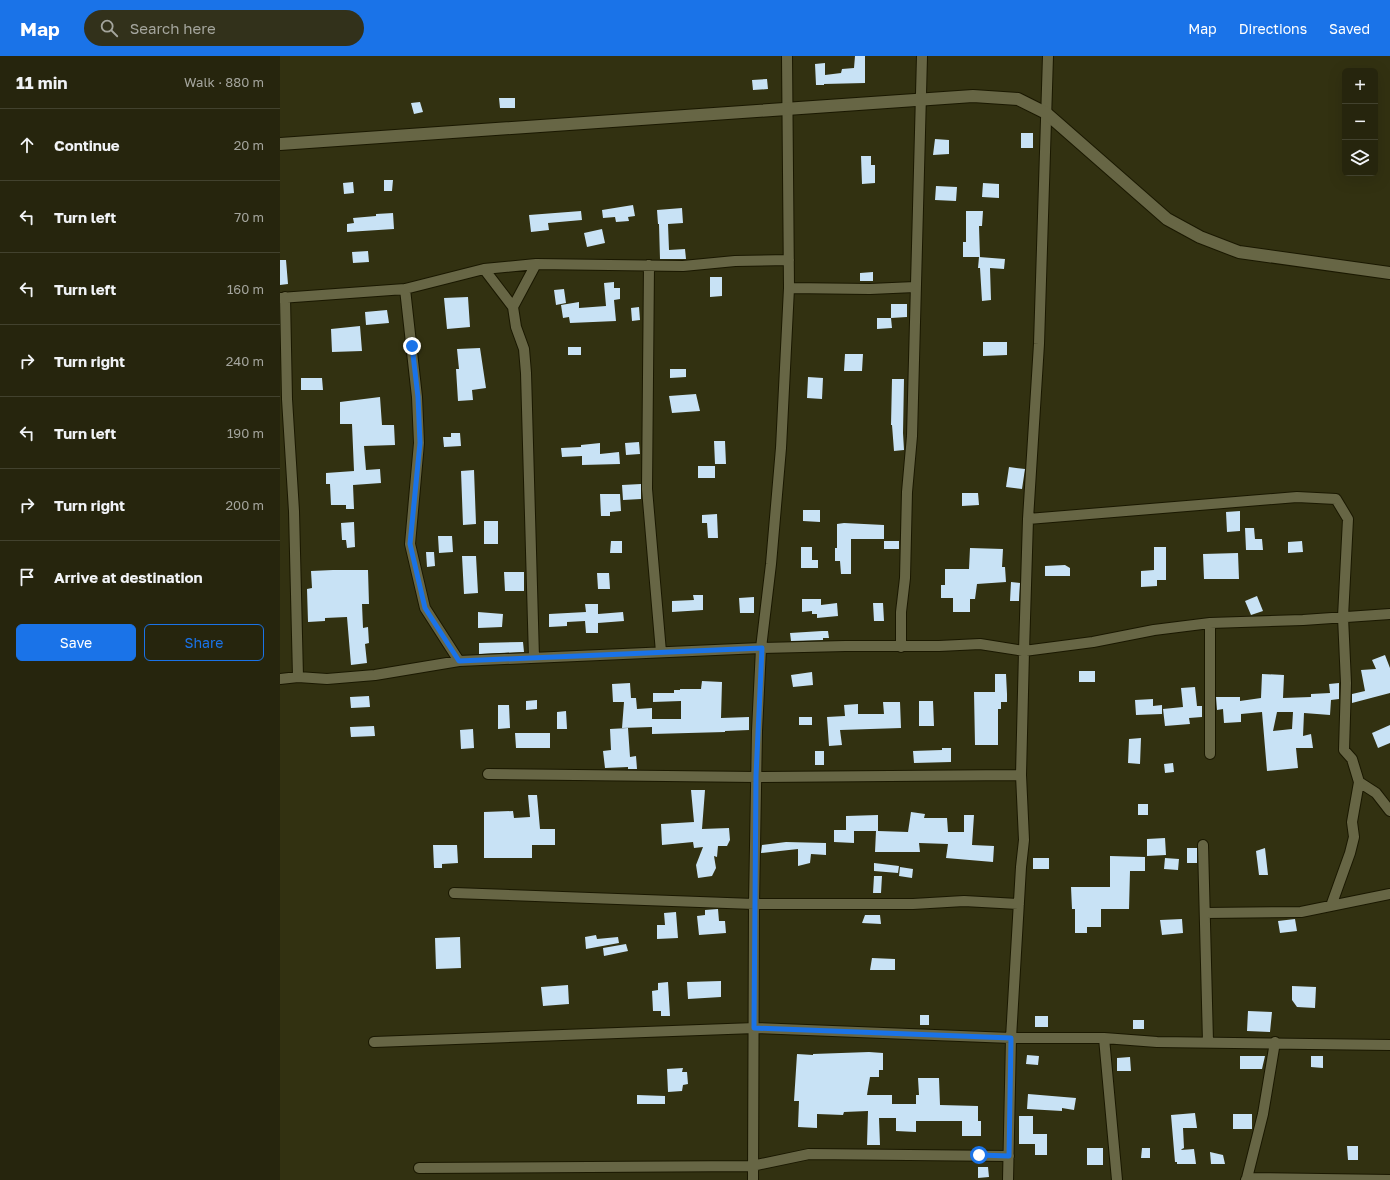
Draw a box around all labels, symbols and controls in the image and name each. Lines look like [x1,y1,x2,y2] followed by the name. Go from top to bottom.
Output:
[84,10,364,46] search box
[20,17,60,40] text: Map
[98,17,120,39] icon: search
[130,19,216,37] text: Search here
[1188,20,1217,37] text: Map
[1239,20,1307,37] text: Directions
[1329,20,1370,37] text: Saved
[1342,68,1378,176] map controls
[1342,68,1378,104] button: +
[16,72,68,93] text: 11 min
[184,74,264,90] text: Walk · 880 m
[1342,104,1378,140] button: −
[16,134,38,156] icon: ahead
[54,136,120,154] text: Continue
[234,137,264,153] text: 20 m
[1342,140,1378,176] button: layers
[16,206,38,228] icon: left
[54,208,116,226] text: Turn left
[234,209,264,225] text: 70 m
[16,278,38,300] icon: left
[54,280,116,298] text: Turn left
[227,281,264,297] text: 160 m
[403,337,421,355] route end
[16,350,38,372] icon: right
[54,352,125,370] text: Turn right
[226,353,264,369] text: 240 m
[16,422,38,444] icon: left
[54,424,116,442] text: Turn left
[227,425,264,441] text: 190 m
[16,494,38,516] icon: right
[54,496,125,514] text: Turn right
[226,497,264,513] text: 200 m
[16,566,38,588] icon: arrive
[54,568,203,586] text: Arrive at destination
[16,624,136,661] button: Save
[144,624,264,661] button: Share
[970,1146,988,1164] route start

